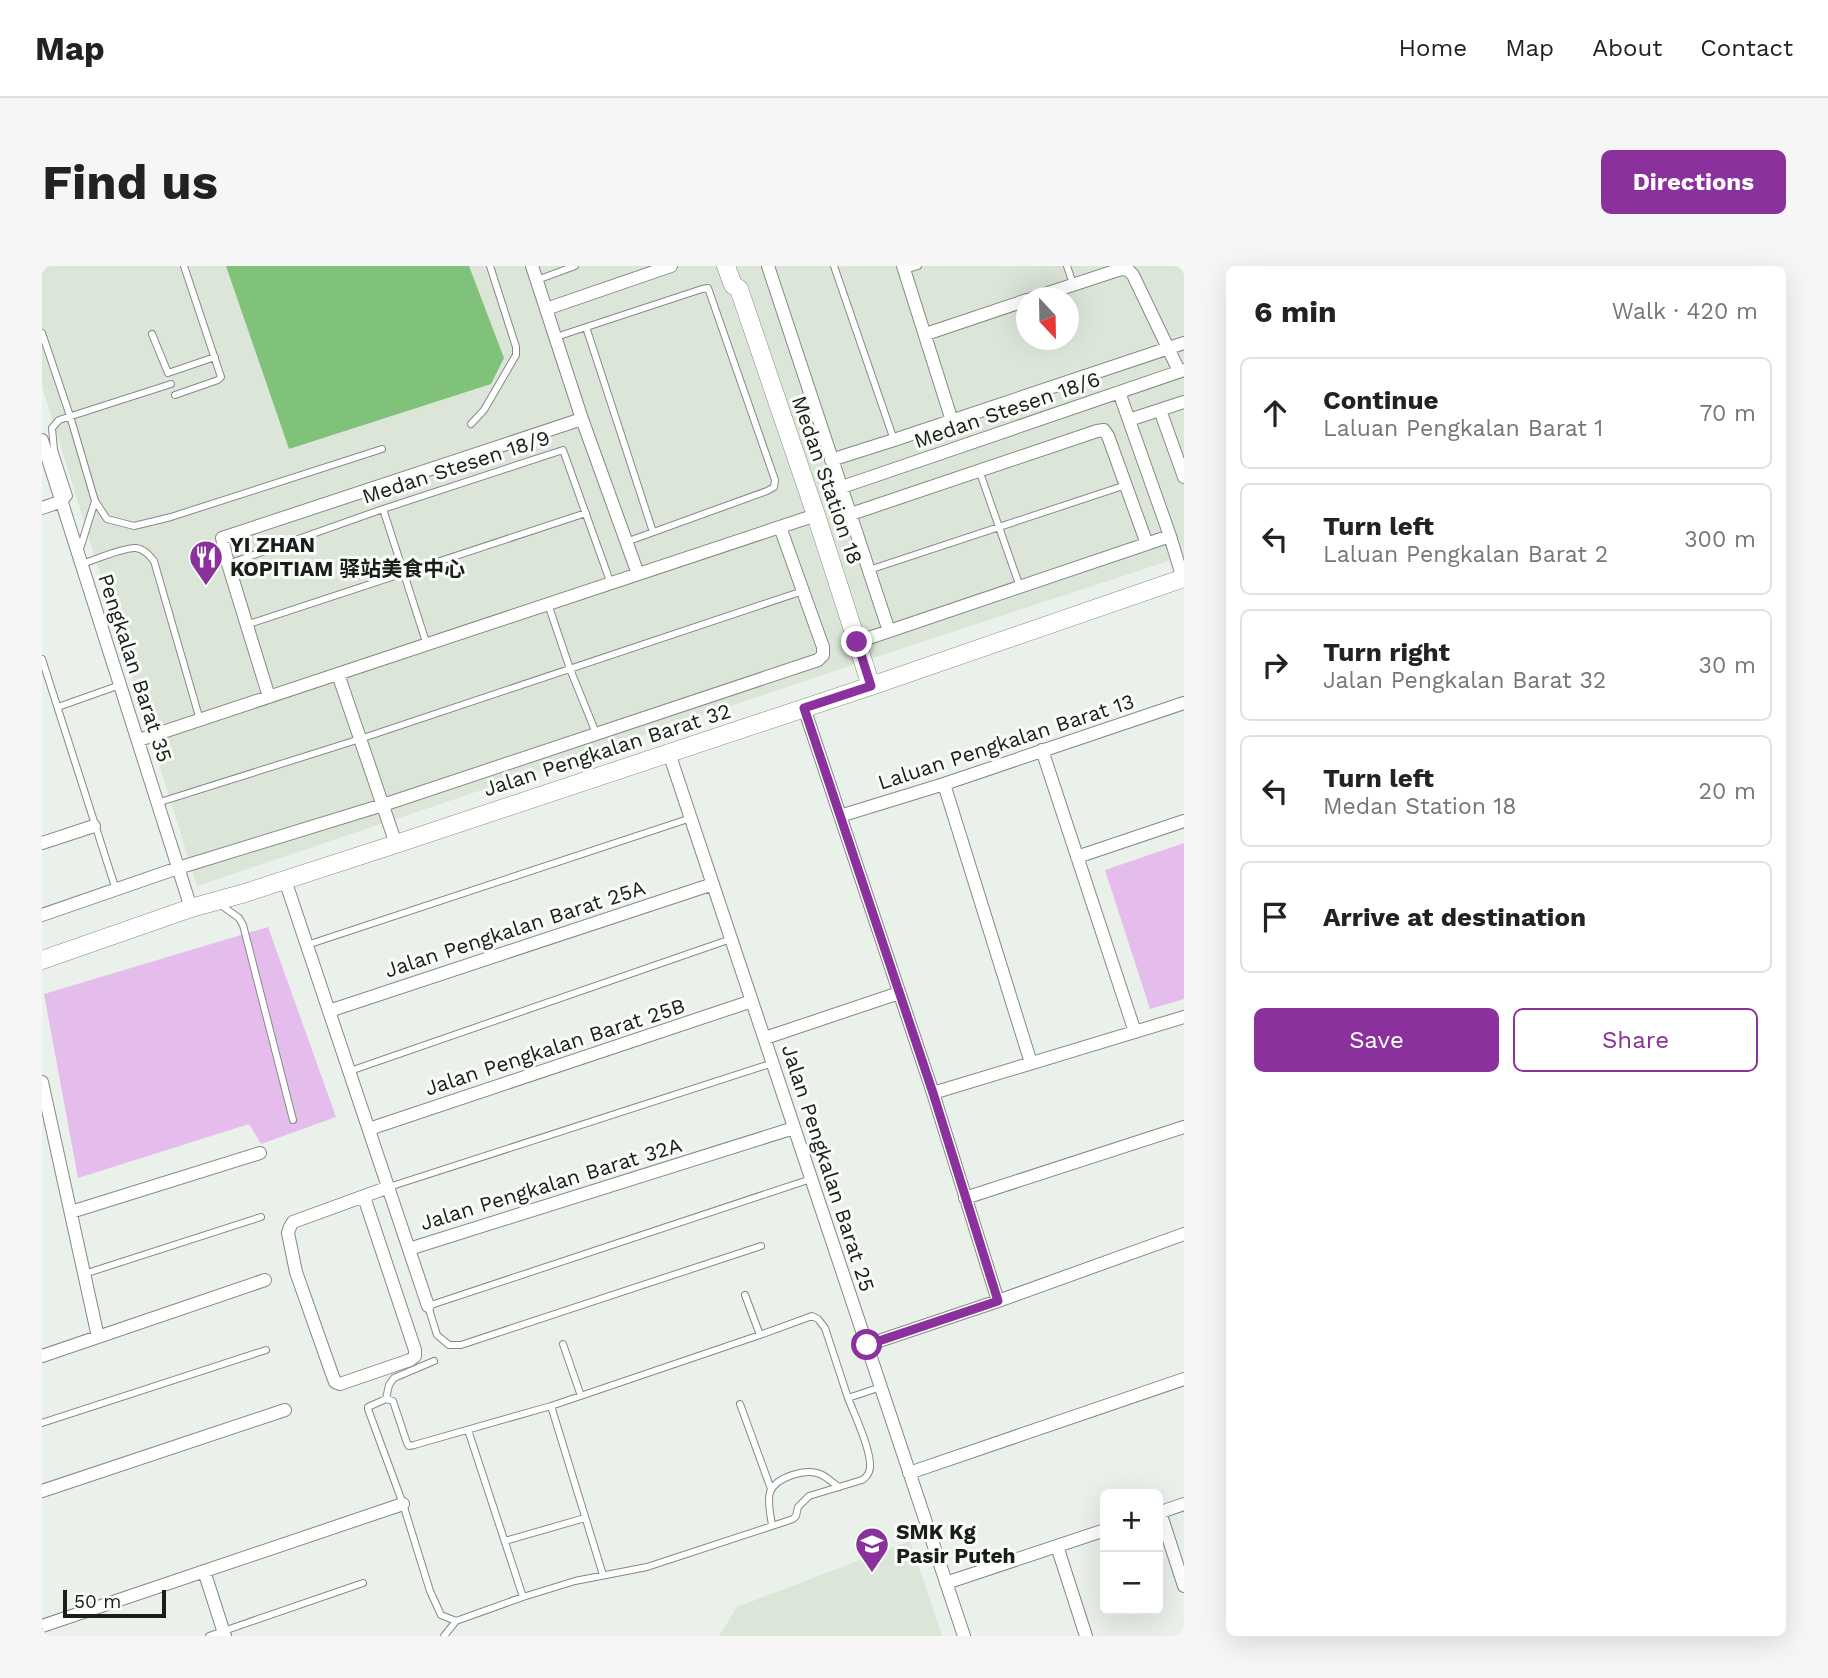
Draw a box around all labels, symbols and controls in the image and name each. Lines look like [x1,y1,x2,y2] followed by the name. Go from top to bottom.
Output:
[35,29,105,68] text: Map
[1399,34,1467,62] text: Home
[1505,34,1554,62] text: Map
[1592,34,1662,62] text: About
[1700,34,1793,62] text: Contact
[1601,150,1786,214] button: Directions
[42,153,218,211] text: Find us
[1016,287,1079,350] north arrow
[1254,294,1337,329] text: 6 min
[1612,298,1758,325] text: Walk · 420 m
[911,366,1103,453] street label: Medan Stesen 18/6
[1323,385,1439,415] text: Continue
[787,392,868,567] street label: Medan Station 18
[1256,394,1294,432] icon: ahead
[1699,400,1756,427] text: 70 m
[1323,415,1603,442] text: Laluan Pengkalan Barat 1
[359,424,553,509] street label: Medan Stesen 18/9
[1323,511,1434,541] text: Turn left
[1256,520,1294,558] icon: left
[1684,526,1756,553] text: 300 m
[230,532,465,581] place label: YI ZHAN KOPITIAM 驿站美食中心
[187,538,225,587] restaurant icon: YI ZHAN KOPITIAM 驿站美食中心
[1323,541,1608,568] text: Laluan Pengkalan Barat 2
[93,570,178,765] street label: Pengkalan Barat 35
[841,626,872,657] route end
[1323,637,1450,667] text: Turn right
[1256,646,1294,684] icon: right
[1699,652,1756,679] text: 30 m
[1323,667,1606,694] text: Jalan Pengkalan Barat 32
[874,688,1137,795] street label: Laluan Pengkalan Barat 13
[480,698,734,801] street label: Jalan Pengkalan Barat 32
[1323,763,1434,793] text: Turn left
[1256,772,1294,810] icon: left
[1699,778,1756,805] text: 20 m
[1323,793,1517,820] text: Medan Station 18
[381,874,648,983] street label: Jalan Pengkalan Barat 25A
[1256,898,1294,936] icon: arrive
[1323,902,1586,932] text: Arrive at destination
[421,993,688,1100] street label: Jalan Pengkalan Barat 25B
[1254,1008,1499,1072] button: Save
[1513,1008,1758,1072] button: Share
[777,1041,880,1295] street label: Jalan Pengkalan Barat 25
[417,1132,685,1235] street label: Jalan Pengkalan Barat 32A
[851,1329,882,1360] route start
[1100,1489,1163,1615] map controls
[1100,1489,1163,1552] button: +
[896,1519,1016,1568] place label: SMK Kg Pasir Puteh
[853,1525,891,1574] school or university icon: SMK Kg Pasir Puteh
[1100,1552,1163,1615] button: −
[63,1587,166,1619] scale bar
[74,1590,121,1613] text: 50 m

